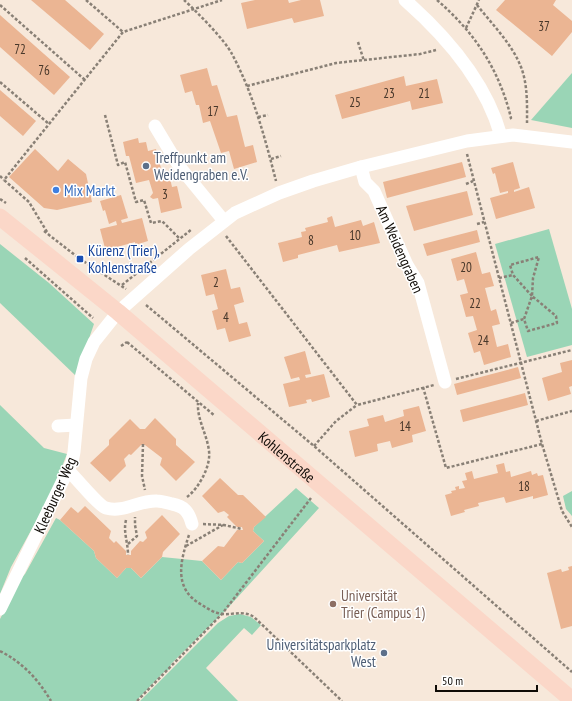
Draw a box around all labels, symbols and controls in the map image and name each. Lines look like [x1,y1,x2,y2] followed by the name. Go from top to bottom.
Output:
[538,18,550,35] house number: 37
[14,41,26,58] house number: 72
[38,62,50,79] house number: 76
[383,85,395,102] house number: 23
[418,85,430,102] house number: 21
[349,94,361,111] house number: 25
[207,103,219,120] house number: 17
[154,148,249,184] place label: Treffpunkt am Weidengraben e.V.
[141,161,151,171] marker: Treffpunkt am Weidengraben e.V.
[64,181,115,200] place label: Mix Markt
[51,185,61,195] marker: Mix Markt
[162,186,168,203] house number: 3
[372,202,428,296] street label: Am Weidengraben
[349,227,361,244] house number: 10
[308,232,314,249] house number: 8
[88,241,160,277] place label: Kürenz (Trier), Kohlenstraße
[75,254,85,264] marker: Kürenz (Trier), Kohlenstraße
[460,259,472,276] house number: 20
[213,274,219,291] house number: 2
[469,295,481,312] house number: 22
[223,309,229,326] house number: 4
[477,332,489,349] house number: 24
[399,418,411,435] house number: 14
[255,427,320,486] street label: Kohlenstraße
[30,454,80,536] street label: Kleeburger Weg
[518,478,530,495] house number: 18
[341,586,425,622] place label: Universität Trier (Campus 1)
[328,599,338,609] marker: Universität Trier (Campus 1)
[267,635,376,671] place label: Universitätsparkplatz West
[379,648,389,658] marker: Universitätsparkplatz West
[436,667,537,693] scale bar
[442,673,463,688] text: 50 m

